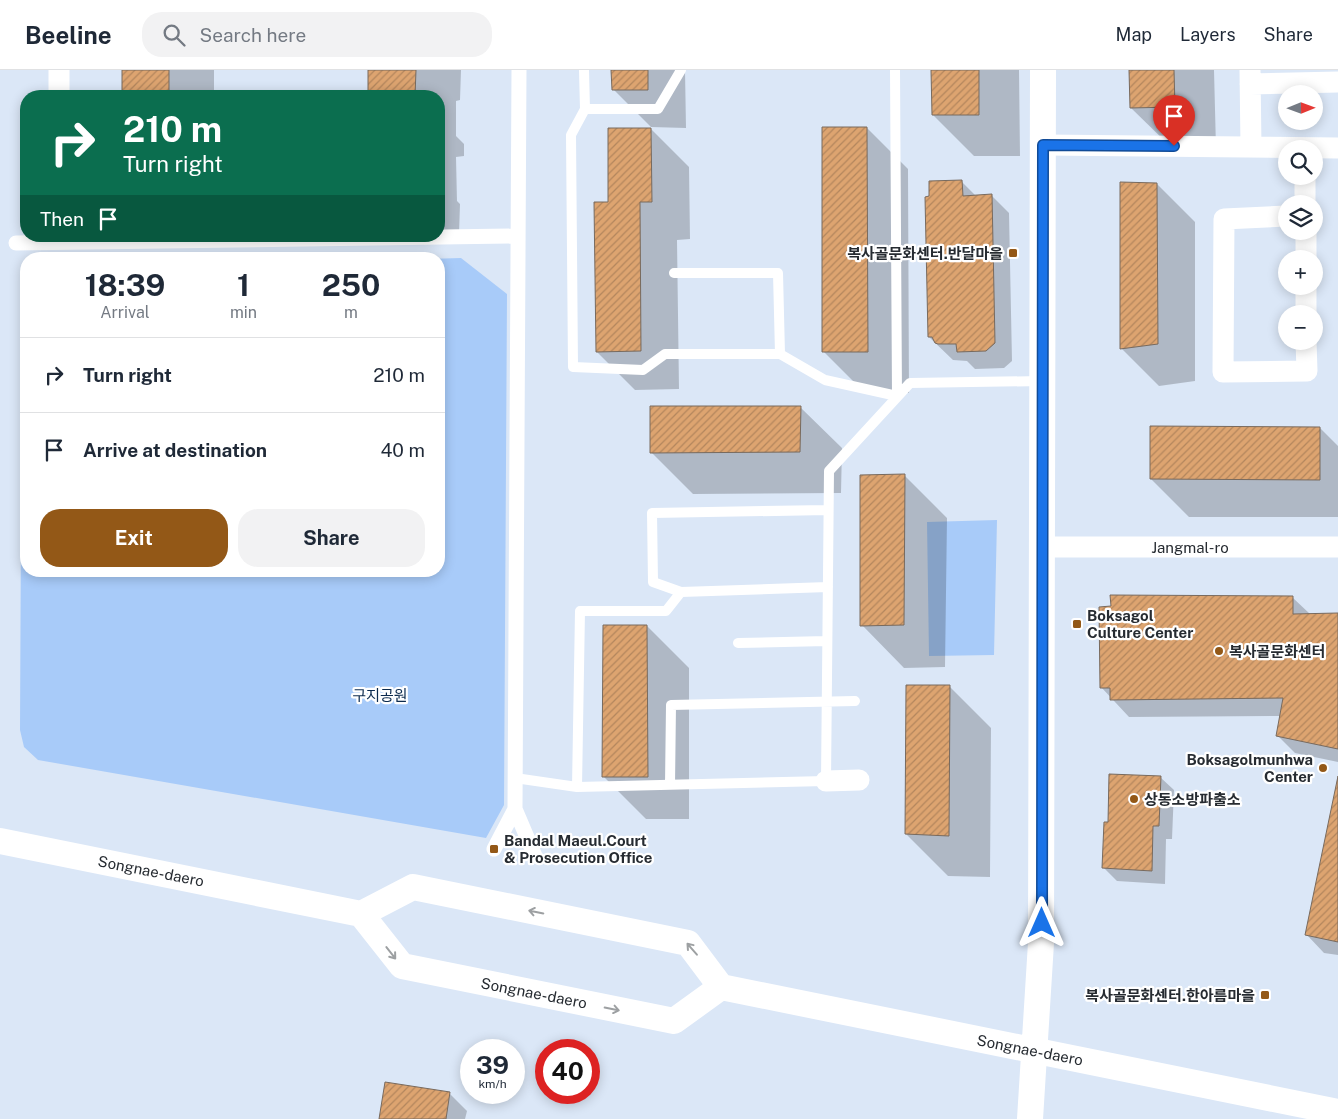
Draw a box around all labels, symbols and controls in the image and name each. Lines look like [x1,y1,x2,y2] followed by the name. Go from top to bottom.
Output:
[142,12,492,57] search box
[25,21,112,49] text: Beeline
[160,21,188,49] icon: search
[200,24,306,46] text: Search here
[1116,24,1152,45] text: Map
[1180,24,1236,45] text: Layers
[1264,24,1313,45] text: Share
[1278,85,1322,130] north arrow
[1278,85,1323,350] map controls
[1153,95,1195,146] pin
[1160,102,1188,130] icon: arrive
[123,109,222,150] text: 210 m
[40,110,105,175] icon: right
[1278,140,1323,185] button: search
[123,151,223,177] text: Turn right
[1278,195,1323,240] button: layers
[94,205,122,233] icon: arrive
[40,208,84,230] text: Then
[847,245,1003,262] place label: 복사골문화센터.반달마을
[1007,247,1019,259] marker: 복사골문화센터.반달마을
[1278,250,1323,295] button: +
[85,267,165,303] text: 18:39
[237,267,250,303] text: 1
[322,267,380,303] text: 250
[100,303,150,322] text: Arrival
[230,303,257,322] text: min
[344,303,358,322] text: m
[1278,305,1323,350] button: −
[40,361,68,389] icon: right
[83,364,172,386] text: Turn right
[373,364,425,386] text: 210 m
[40,436,68,464] icon: arrive
[83,439,267,461] text: Arrive at destination
[380,439,425,461] text: 40 m
[40,509,228,567] button: Exit
[238,509,425,567] button: Share
[1151,539,1229,556] street label: Jangmal-ro
[1087,607,1193,641] place label: Boksagol Culture Center
[1071,618,1083,630] marker: Boksagol Culture Center
[1229,643,1326,660] place label: 복사골문화센터
[1213,645,1225,657] marker: 복사골문화센터
[352,687,408,704] park label: 구지공원
[1186,751,1313,785] place label: Boksagolmunhwa Center
[1317,762,1329,774] marker: Boksagolmunhwa Center
[1144,791,1241,808] place label: 상동소방파출소
[1128,793,1140,805] marker: 상동소방파출소
[504,832,652,866] place label: Bandal Maeul.Court & Prosecution Office
[488,843,500,855] marker: Bandal Maeul.Court & Prosecution Office
[96,852,206,890] street label: Songnae-daero
[1015,896,1067,948] position arrow
[528,907,544,916] one-way arrow
[686,942,697,955] one-way arrow
[386,946,396,960] one-way arrow
[479,974,589,1012] street label: Songnae-daero
[1085,987,1255,1004] place label: 복사골문화센터.한아름마을
[1259,989,1271,1001] marker: 복사골문화센터.한아름마을
[604,1004,620,1014] one-way arrow
[975,1031,1085,1069] street label: Songnae-daero
[535,1039,600,1104] speed limit sign: 40
[476,1050,509,1080] text: 39
[478,1077,507,1091] text: km/h

